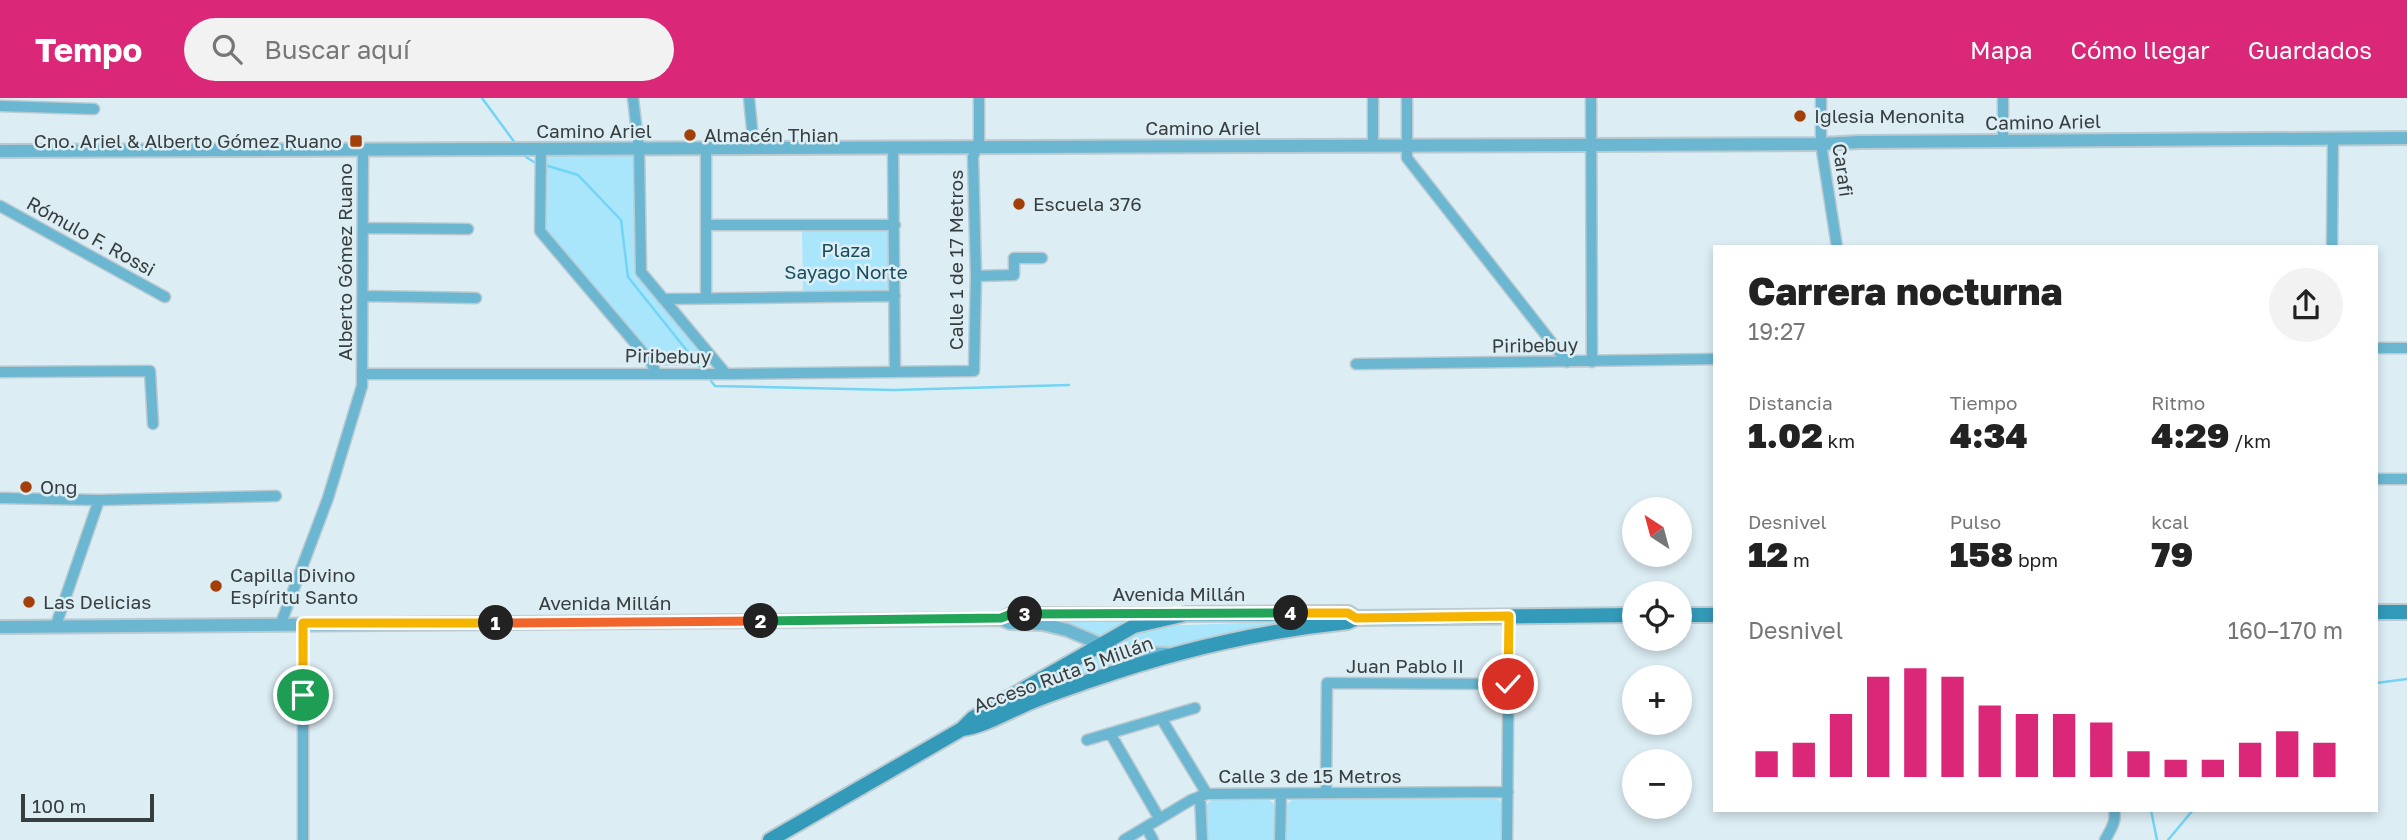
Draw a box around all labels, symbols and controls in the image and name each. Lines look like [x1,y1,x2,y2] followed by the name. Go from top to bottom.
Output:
[184,18,674,81] search box
[35,30,142,69] text: Tempo
[208,30,246,68] icon: search
[264,34,410,65] text: Buscar aquí
[1970,35,2033,64] text: Mapa
[2071,35,2210,64] text: Cómo llegar
[2248,35,2372,64] text: Guardados
[1814,104,1965,127] place label: Iglesia Menonita
[1792,108,1808,124] marker: Iglesia Menonita
[1985,109,2101,134] street label: Camino Ariel
[1145,116,1261,139] street label: Camino Ariel
[536,119,652,142] street label: Camino Ariel
[704,123,839,146] place label: Almacén Thian
[682,127,698,143] marker: Almacén Thian
[34,129,342,152] place label: Cno. Ariel & Alberto Gómez Ruano
[348,133,364,149] marker: Cno. Ariel & Alberto Gómez Ruano
[1828,142,1859,198] street label: Carafi
[333,163,356,361] street label: Alberto Gómez Ruano
[944,170,967,350] street label: Calle 1 de 17 Metros
[23,191,159,280] street label: Rómulo F. Rossi
[1033,192,1142,215] place label: Escuela 376
[1011,196,1027,212] marker: Escuela 376
[784,238,908,283] park label: Plaza Sayago Norte
[1748,268,2063,313] text: Carrera nocturna
[2269,268,2343,342] button: share
[1748,317,1806,345] text: 19:27
[1492,332,1579,357] street label: Piribebuy
[625,343,712,368] street label: Piribebuy
[1748,391,1833,414] text: Distancia
[1950,391,2017,414] text: Tiempo
[2151,391,2205,414] text: Ritmo
[1748,414,1823,456] text: 1.02
[1950,414,2028,456] text: 4:34
[2151,414,2230,456] text: 4:29
[1823,429,1855,452] text: km
[2230,429,2271,452] text: /km
[40,475,77,498] place label: Ong
[18,479,34,495] marker: Ong
[1622,497,1692,567] north arrow
[1622,497,1692,819] map controls
[1748,510,1827,533] text: Desnivel
[1950,510,2001,533] text: Pulso
[2151,510,2189,533] text: kcal
[1748,533,1788,575] text: 12
[1950,533,2013,575] text: 158
[2151,533,2193,575] text: 79
[1788,548,1810,571] text: m
[2013,548,2058,571] text: bpm
[230,563,358,608] place label: Capilla Divino Espíritu Santo
[208,578,224,594] marker: Capilla Divino Espíritu Santo
[1622,581,1692,651] button: locate
[1113,582,1245,605] street label: Avenida Millán
[43,590,151,613] place label: Las Delicias
[539,591,671,614] street label: Avenida Millán
[21,594,37,610] marker: Las Delicias
[1007,596,1042,632] pin: 3
[1274,596,1308,630] pin: 4
[1285,601,1296,624] text: 4
[1019,602,1030,625] text: 3
[744,603,778,638] pin: 2
[478,606,514,640] pin: 1
[755,609,766,632] text: 2
[491,611,500,634] text: 1
[1748,616,1843,644] text: Desnivel
[2228,616,2343,644] text: 160–170 m
[970,630,1156,717] street label: Acceso Ruta 5 Millán
[1346,654,1464,677] street label: Juan Pablo II
[1478,654,1538,714] pin
[273,665,333,725] pin
[1489,665,1527,703] icon: check
[1622,665,1692,735] button: +
[284,676,322,714] icon: arrive
[1622,749,1692,819] button: −
[1218,764,1402,787] street label: Calle 3 de 15 Metros
[21,791,154,823] scale bar
[32,794,86,817] text: 100 m

